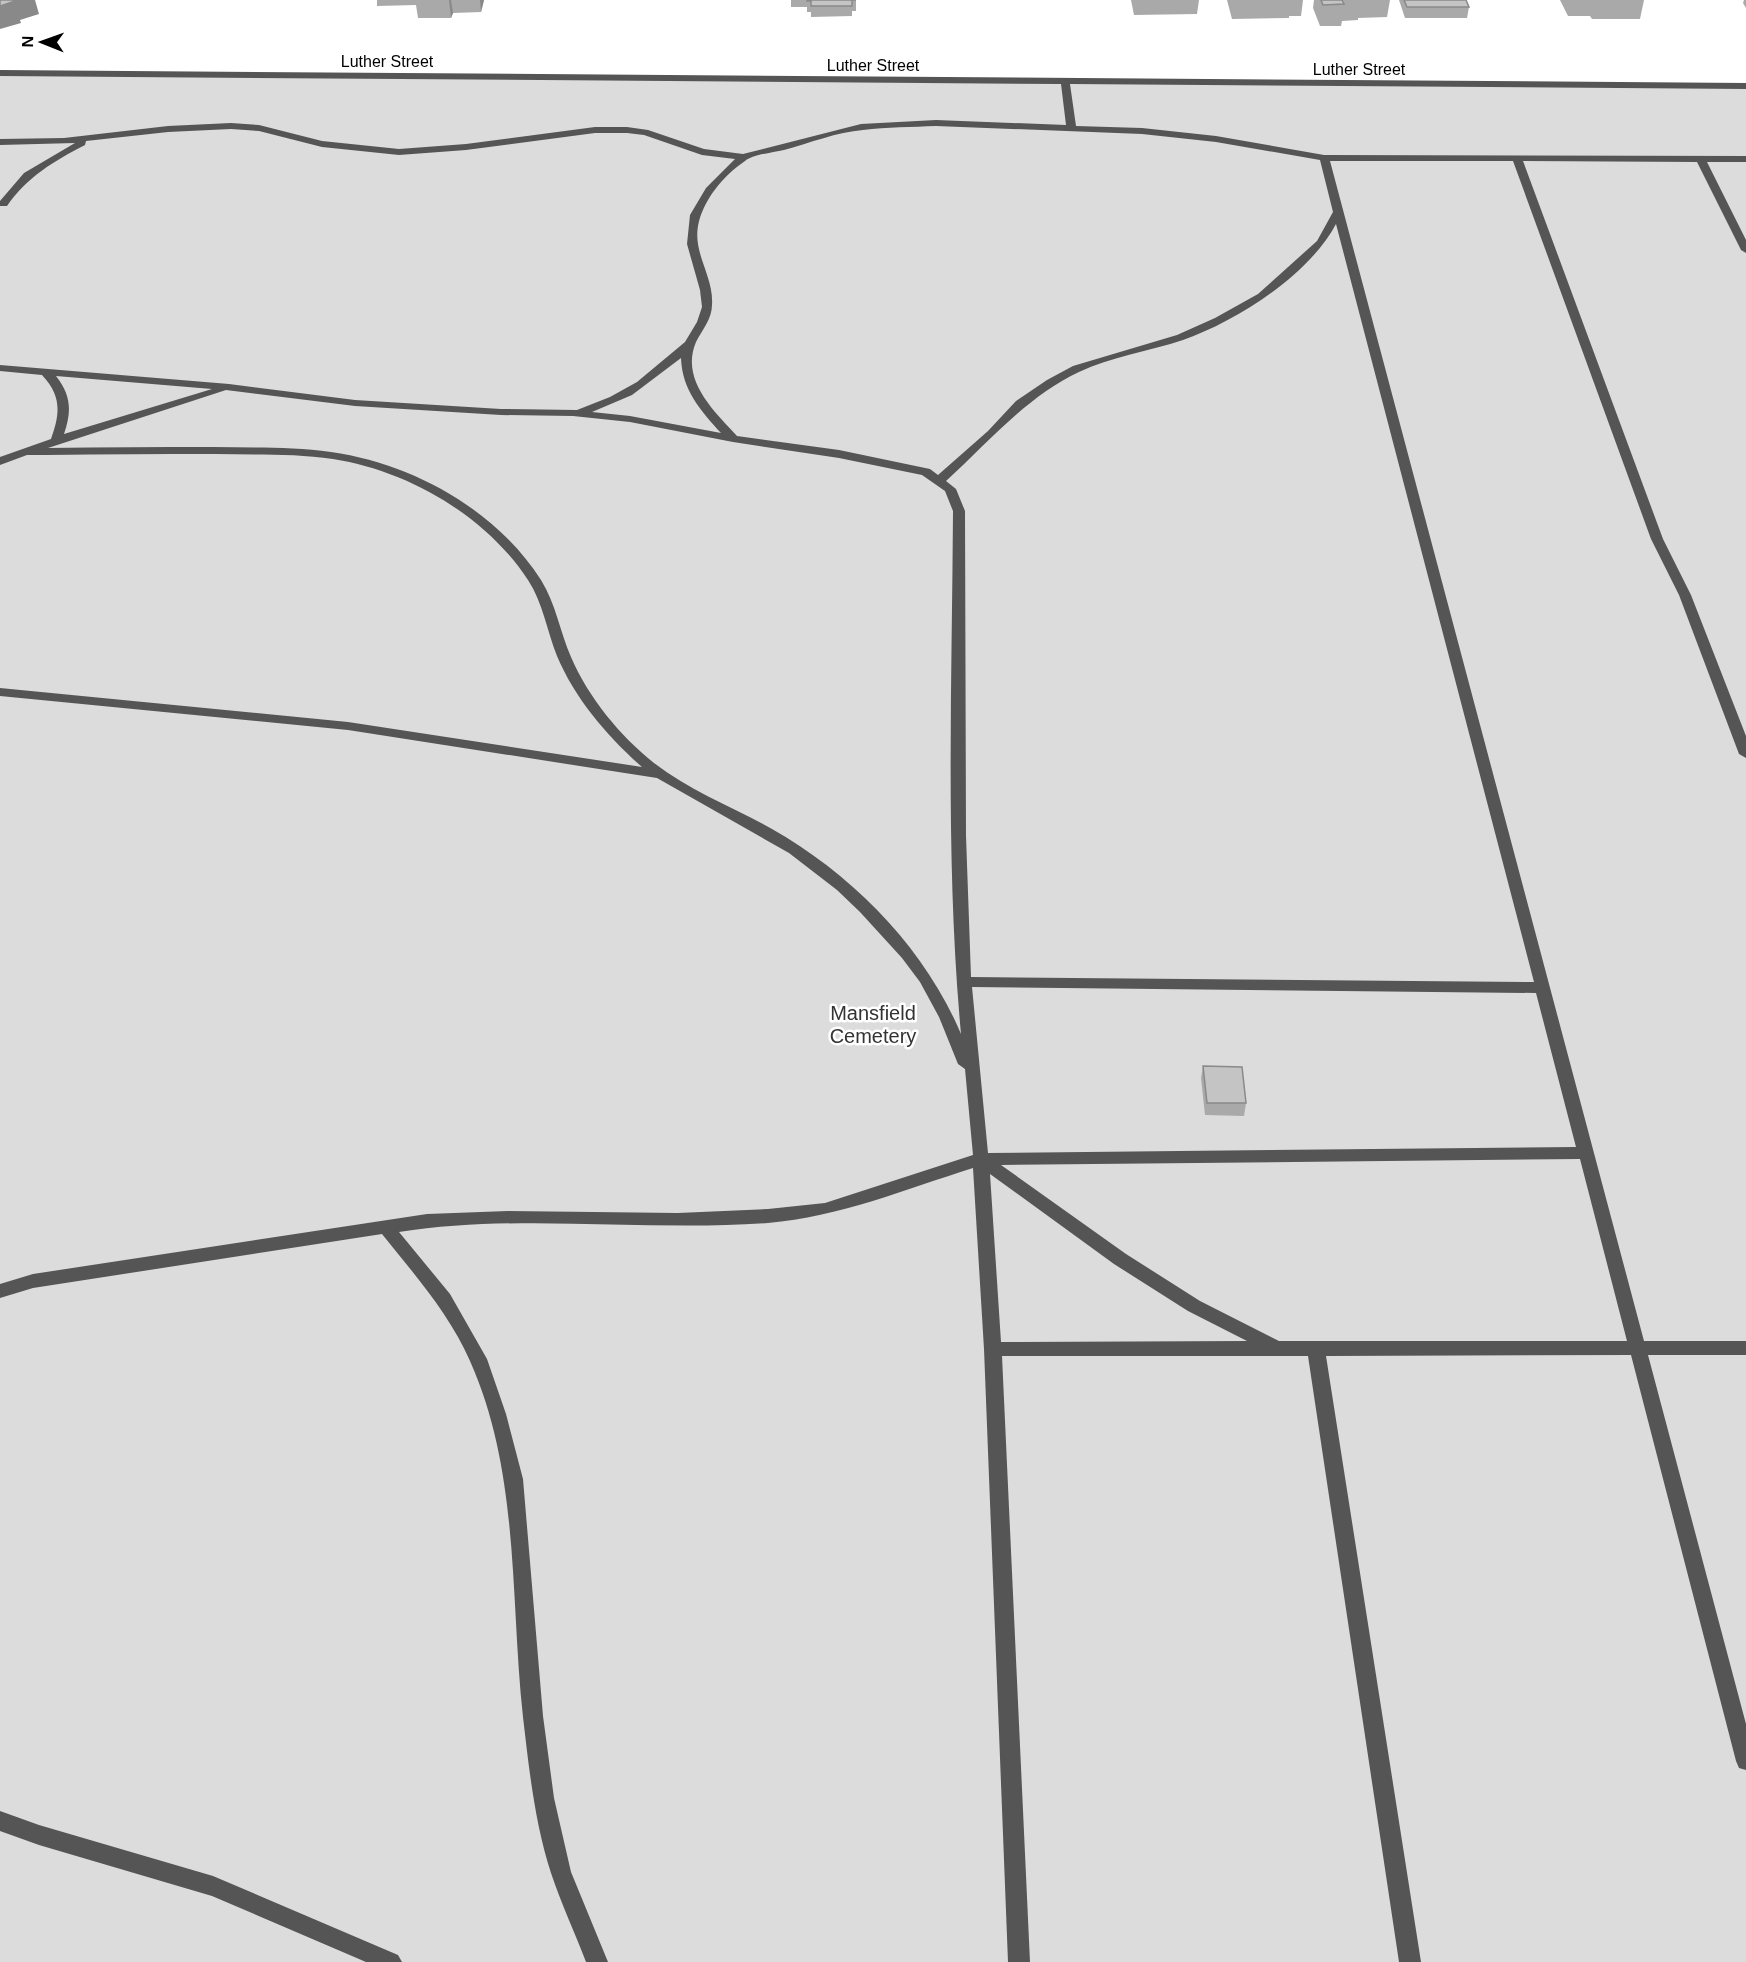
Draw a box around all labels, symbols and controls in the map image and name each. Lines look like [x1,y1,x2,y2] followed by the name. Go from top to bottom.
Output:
[12,12,72,72] north arrow
[19,36,36,48] text: N
[341,53,434,70] street label: Luther Street
[827,57,920,74] street label: Luther Street
[1313,61,1406,78] street label: Luther Street
[830,1002,916,1047] park label: Mansfield Cemetery

